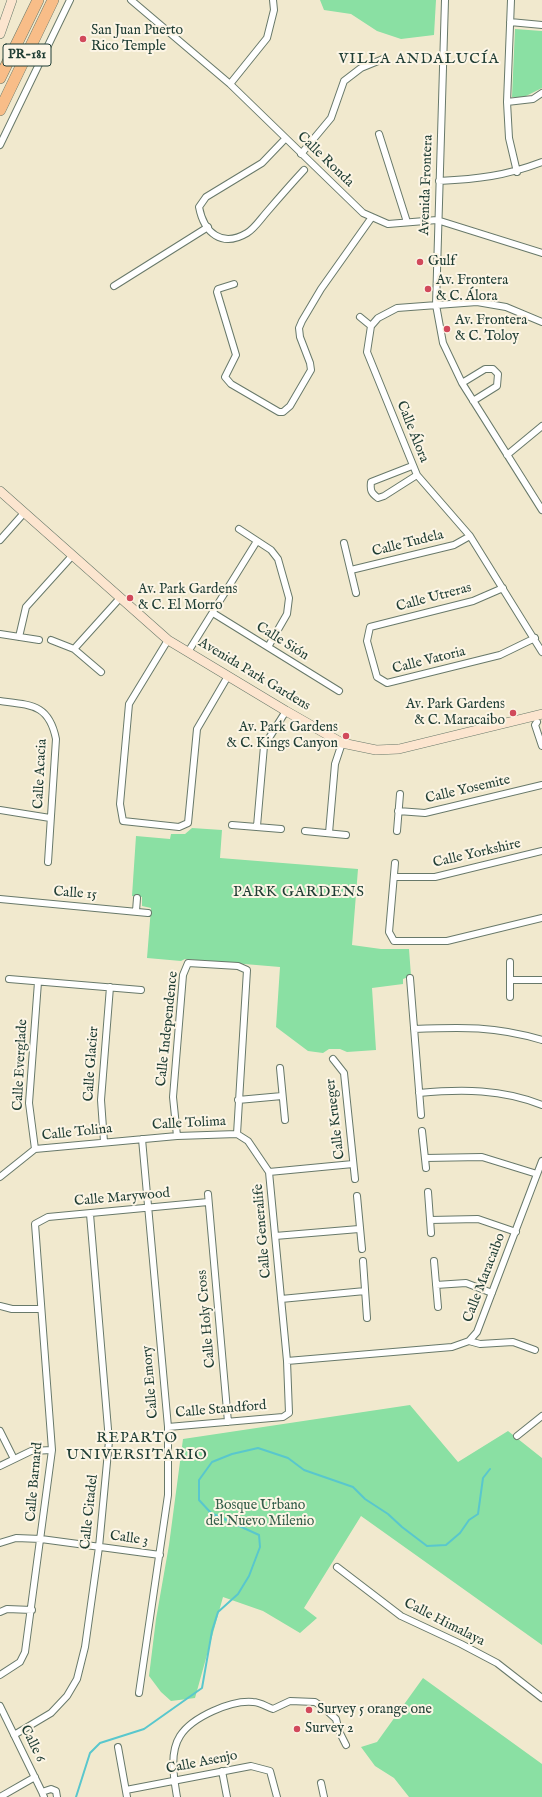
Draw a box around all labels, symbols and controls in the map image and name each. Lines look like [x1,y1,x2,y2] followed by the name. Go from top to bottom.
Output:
[91,23,183,56] place label: San Juan Puerto Rico Temple
[78,34,88,44] marker: San Juan Puerto Rico Temple
[3,44,51,66] road number: PR-181
[338,51,500,69] district label: VILLA ANDALUCÍA
[293,129,357,191] street label: Calle Ronda
[417,134,437,236] street label: Avenida Frontera
[428,254,455,270] place label: Gulf
[415,257,425,267] marker: Gulf
[436,273,508,306] place label: Av. Frontera & C. Álora
[423,284,433,294] marker: Av. Frontera & C. Álora
[455,313,527,346] place label: Av. Frontera & C. Toloy
[442,324,452,334] marker: Av. Frontera & C. Toloy
[392,399,432,465] street label: Calle Álora
[370,527,446,561] street label: Calle Tudela
[395,580,473,616] street label: Calle Utreras
[138,582,237,614] place label: Av. Park Gardens & C. El Morro
[125,593,135,603] marker: Av. Park Gardens & C. El Morro
[253,619,311,665] street label: Calle Sión
[195,635,313,715] street label: Avenida Park Gardens
[391,644,467,678] street label: Calle Vatoria
[406,697,505,730] place label: Av. Park Gardens & C. Maracaibo
[508,708,518,718] marker: Av. Park Gardens & C. Maracaibo
[227,720,338,752] place label: Av. Park Gardens & C. Kings Canyon
[341,731,351,741] marker: Av. Park Gardens & C. Kings Canyon
[31,738,51,810] street label: Calle Acacia
[424,772,512,808] street label: Calle Yosemite
[431,836,523,872] street label: Calle Yorkshire
[53,884,97,904] street label: Calle 15
[233,884,365,902] district label: PARK GARDENS
[154,971,182,1087] street label: Calle Independence
[10,1019,32,1111] street label: Calle Everglade
[81,1026,103,1102] street label: Calle Glacier
[323,1078,349,1160] street label: Calle Krueger
[152,1114,226,1134] street label: Calle Tolima
[41,1121,113,1145] street label: Calle Tolina
[251,1183,275,1279] street label: Calle Generalife
[73,1185,171,1211] street label: Calle Marywood
[460,1231,510,1325] street label: Calle Maracaibo
[194,1269,220,1369] street label: Calle Holy Cross
[139,1345,163,1419] street label: Calle Emory
[175,1398,267,1422] street label: Calle Standford
[66,1430,208,1465] district label: REPARTO UNIVERSITARIO
[23,1442,47,1522] street label: Calle Barnard
[78,1474,102,1550] street label: Calle Citadel
[206,1498,314,1530] park label: Bosque Urbano del Nuevo Milenio
[109,1528,149,1550] street label: Calle 3
[401,1595,487,1651] street label: Calle Himalaya
[317,1702,432,1718] place label: Survey 5 orange one
[304,1705,314,1715] marker: Survey 5 orange one
[305,1721,354,1737] place label: Survey 2
[16,1723,48,1765] street label: Calle 6
[292,1724,302,1734] marker: Survey 2
[165,1748,239,1778] street label: Calle Asenjo

